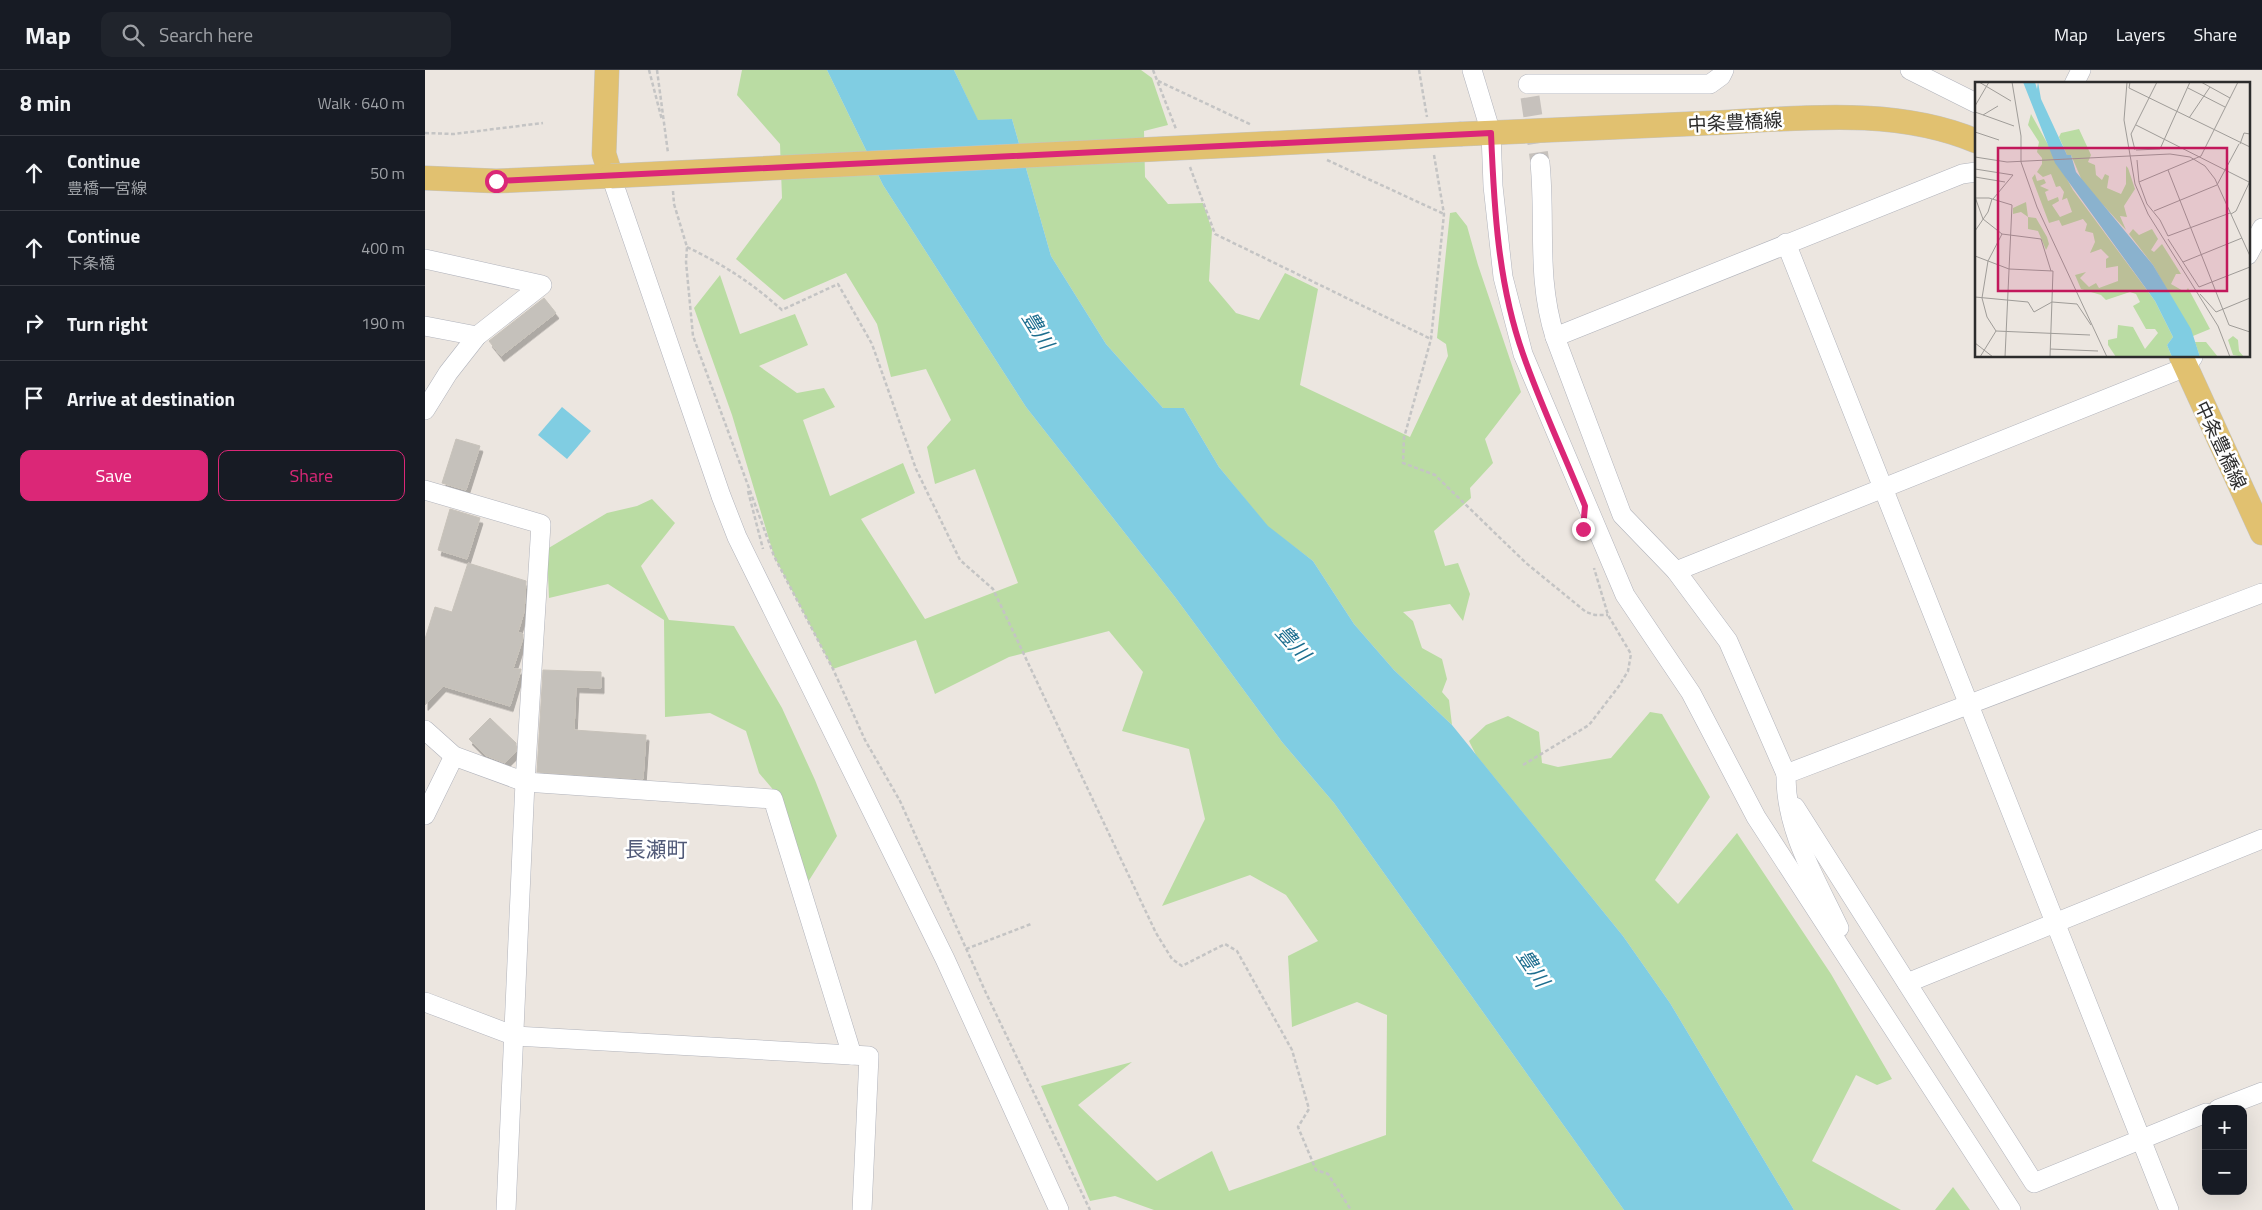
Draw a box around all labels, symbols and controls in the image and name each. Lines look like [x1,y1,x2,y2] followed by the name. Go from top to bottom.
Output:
[101,12,451,57] search box
[25,17,71,53] text: Map
[159,20,253,49] text: Search here
[119,21,147,49] icon: search
[2054,21,2088,48] text: Map
[2116,21,2165,48] text: Layers
[2193,21,2237,48] text: Share
[1975,82,2249,358] inset map
[20,87,71,119] text: 8 min
[317,91,405,115] text: Walk · 640 m
[1687,105,1783,138] street label: 中条豊橋線
[67,146,140,175] text: Continue
[20,159,48,187] icon: ahead
[370,161,405,185] text: 50 m
[485,170,508,193] route start
[67,176,147,200] text: 豊橋一宮線
[67,221,140,250] text: Continue
[20,234,48,262] icon: ahead
[361,236,405,260] text: 400 m
[67,251,115,275] text: 下条橋
[1015,305,1063,357] water label: 豊川
[20,309,48,337] icon: right
[67,309,148,338] text: Turn right
[361,311,405,335] text: 190 m
[20,384,48,412] icon: arrive
[67,384,235,413] text: Arrive at destination
[2188,396,2255,494] street label: 中条豊橋線
[20,450,208,501] button: Save
[218,450,405,501] button: Share
[1572,518,1595,541] route end
[1268,617,1320,669] water label: 豊川
[625,833,688,865] district label: 長瀬町
[1509,942,1559,995] water label: 豊川
[2202,1105,2247,1195] map controls
[2202,1105,2247,1150] button: +
[2202,1150,2247,1195] button: −

